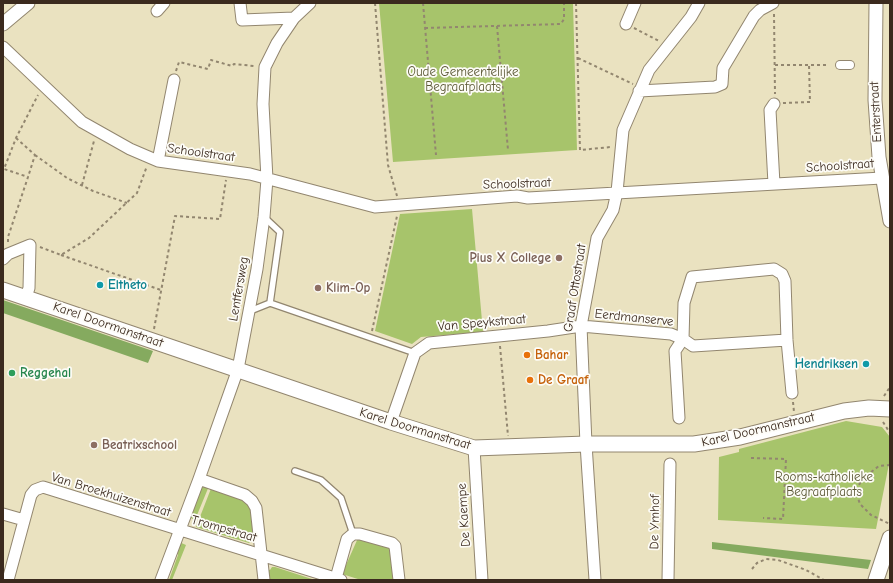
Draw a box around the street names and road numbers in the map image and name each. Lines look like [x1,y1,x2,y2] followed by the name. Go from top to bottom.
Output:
[867,81,885,143] street label: Enterstraat
[166,141,236,165] street label: Schoolstraat
[805,156,875,176] street label: Schoolstraat
[483,175,551,193] street label: Schoolstraat
[560,243,590,333] street label: Graaf Ottostraat
[226,256,252,322] street label: Lentfersweg
[51,299,165,351] street label: Karel Doormanstraat
[594,306,674,330] street label: Eerdmanserve
[437,311,527,335] street label: Van Speykstraat
[357,405,473,453] street label: Karel Doormanstraat
[700,409,816,451] street label: Karel Doormanstraat
[49,469,173,521] street label: Van Broekhuizenstraat
[454,483,474,547] street label: De Kaempe
[647,494,663,550] street label: De Ymhof
[189,512,259,546] street label: Trompstraat

